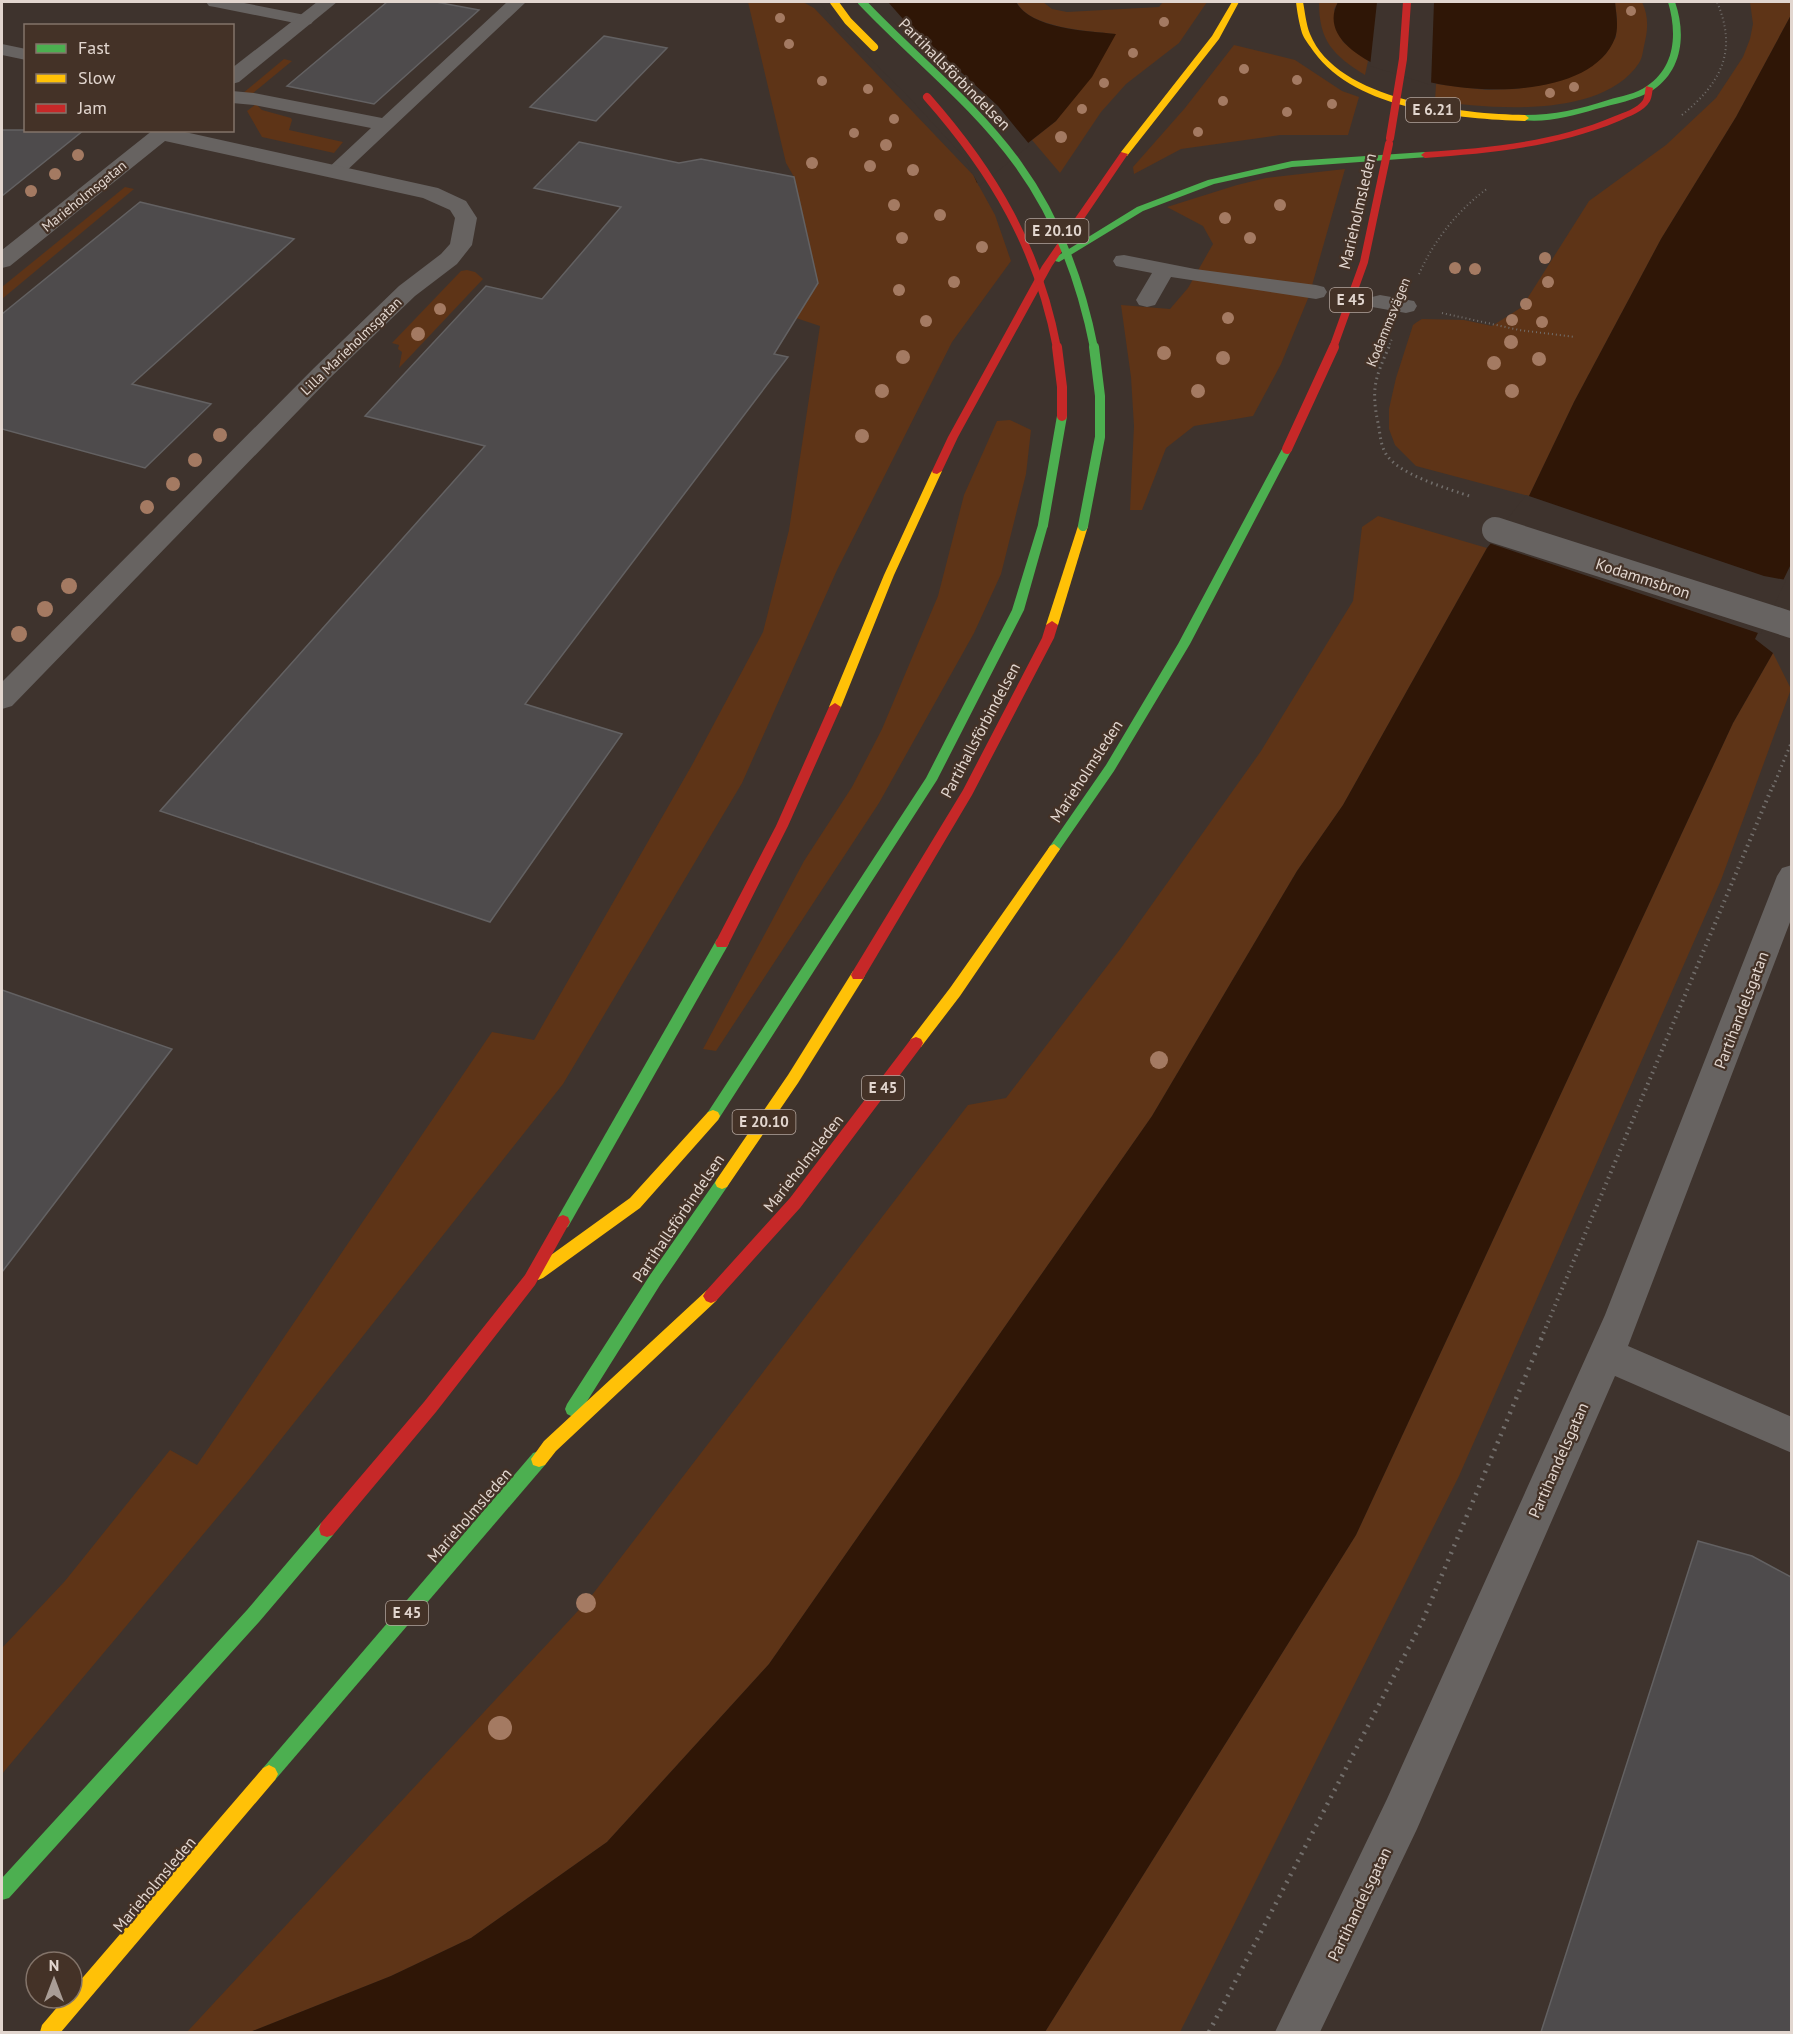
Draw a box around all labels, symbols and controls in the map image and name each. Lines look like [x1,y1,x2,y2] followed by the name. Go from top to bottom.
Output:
[895,14,1015,134] street label: Partihallsförbindelsen
[24,24,234,132] legend
[78,36,110,59] text: Fast
[78,66,116,89] text: Slow
[77,96,107,119] text: Jam
[1406,98,1460,122] road number: E 6.21
[1334,151,1380,271] street label: Marieholmsleden
[38,156,130,236] street label: Marieholmsgatan
[1026,219,1088,243] road number: E 20.10
[1362,275,1414,369] street label: Kodammsvägen
[1330,288,1372,312] road number: E 45
[297,293,405,399] street label: Lilla Marieholmsgatan
[1593,553,1693,603] street label: Kodammsbron
[936,659,1024,801] street label: Partihallsförbindelsen
[1045,716,1127,826] street label: Marieholmsleden
[1709,948,1773,1072] street label: Partihandelsgatan
[862,1076,904,1100] road number: E 45
[732,1110,795,1134] road number: E 20.10
[759,1110,847,1216] street label: Marieholmsleden
[628,1150,728,1286] street label: Partihallsförbindelsen
[1524,1399,1592,1521] street label: Partihandelsgatan
[423,1464,515,1566] street label: Marieholmsleden
[386,1601,428,1625] road number: E 45
[108,1832,200,1936] street label: Marieholmsleden
[1323,1844,1395,1964] street label: Partihandelsgatan
[24,1950,84,2010] north arrow
[49,1955,59,1975] text: N

